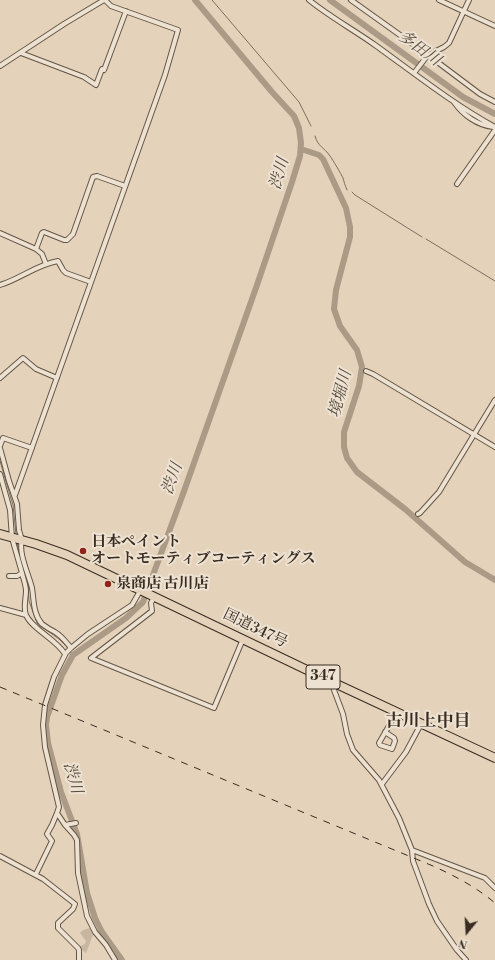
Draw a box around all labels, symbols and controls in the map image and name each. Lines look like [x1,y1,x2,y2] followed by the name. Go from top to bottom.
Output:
[394,27,444,71] water label: 多田川
[266,156,294,192] water label: 渋川
[326,368,356,420] water label: 境堀川
[159,461,187,497] water label: 渋川
[91,533,315,568] place label: 日本ペイント オートモーティブコーティングス
[78,546,88,556] marker: 日本ペイント オートモーティブコーティングス
[116,575,208,593] place label: 泉商店 古川店
[103,579,113,589] marker: 泉商店 古川店
[220,606,290,652] street label: 国道347号
[306,665,340,689] road number: 347
[386,712,470,732] district label: 古川上中目
[58,760,86,796] water label: 渋川
[447,912,487,952] north arrow
[457,935,470,951] text: N

